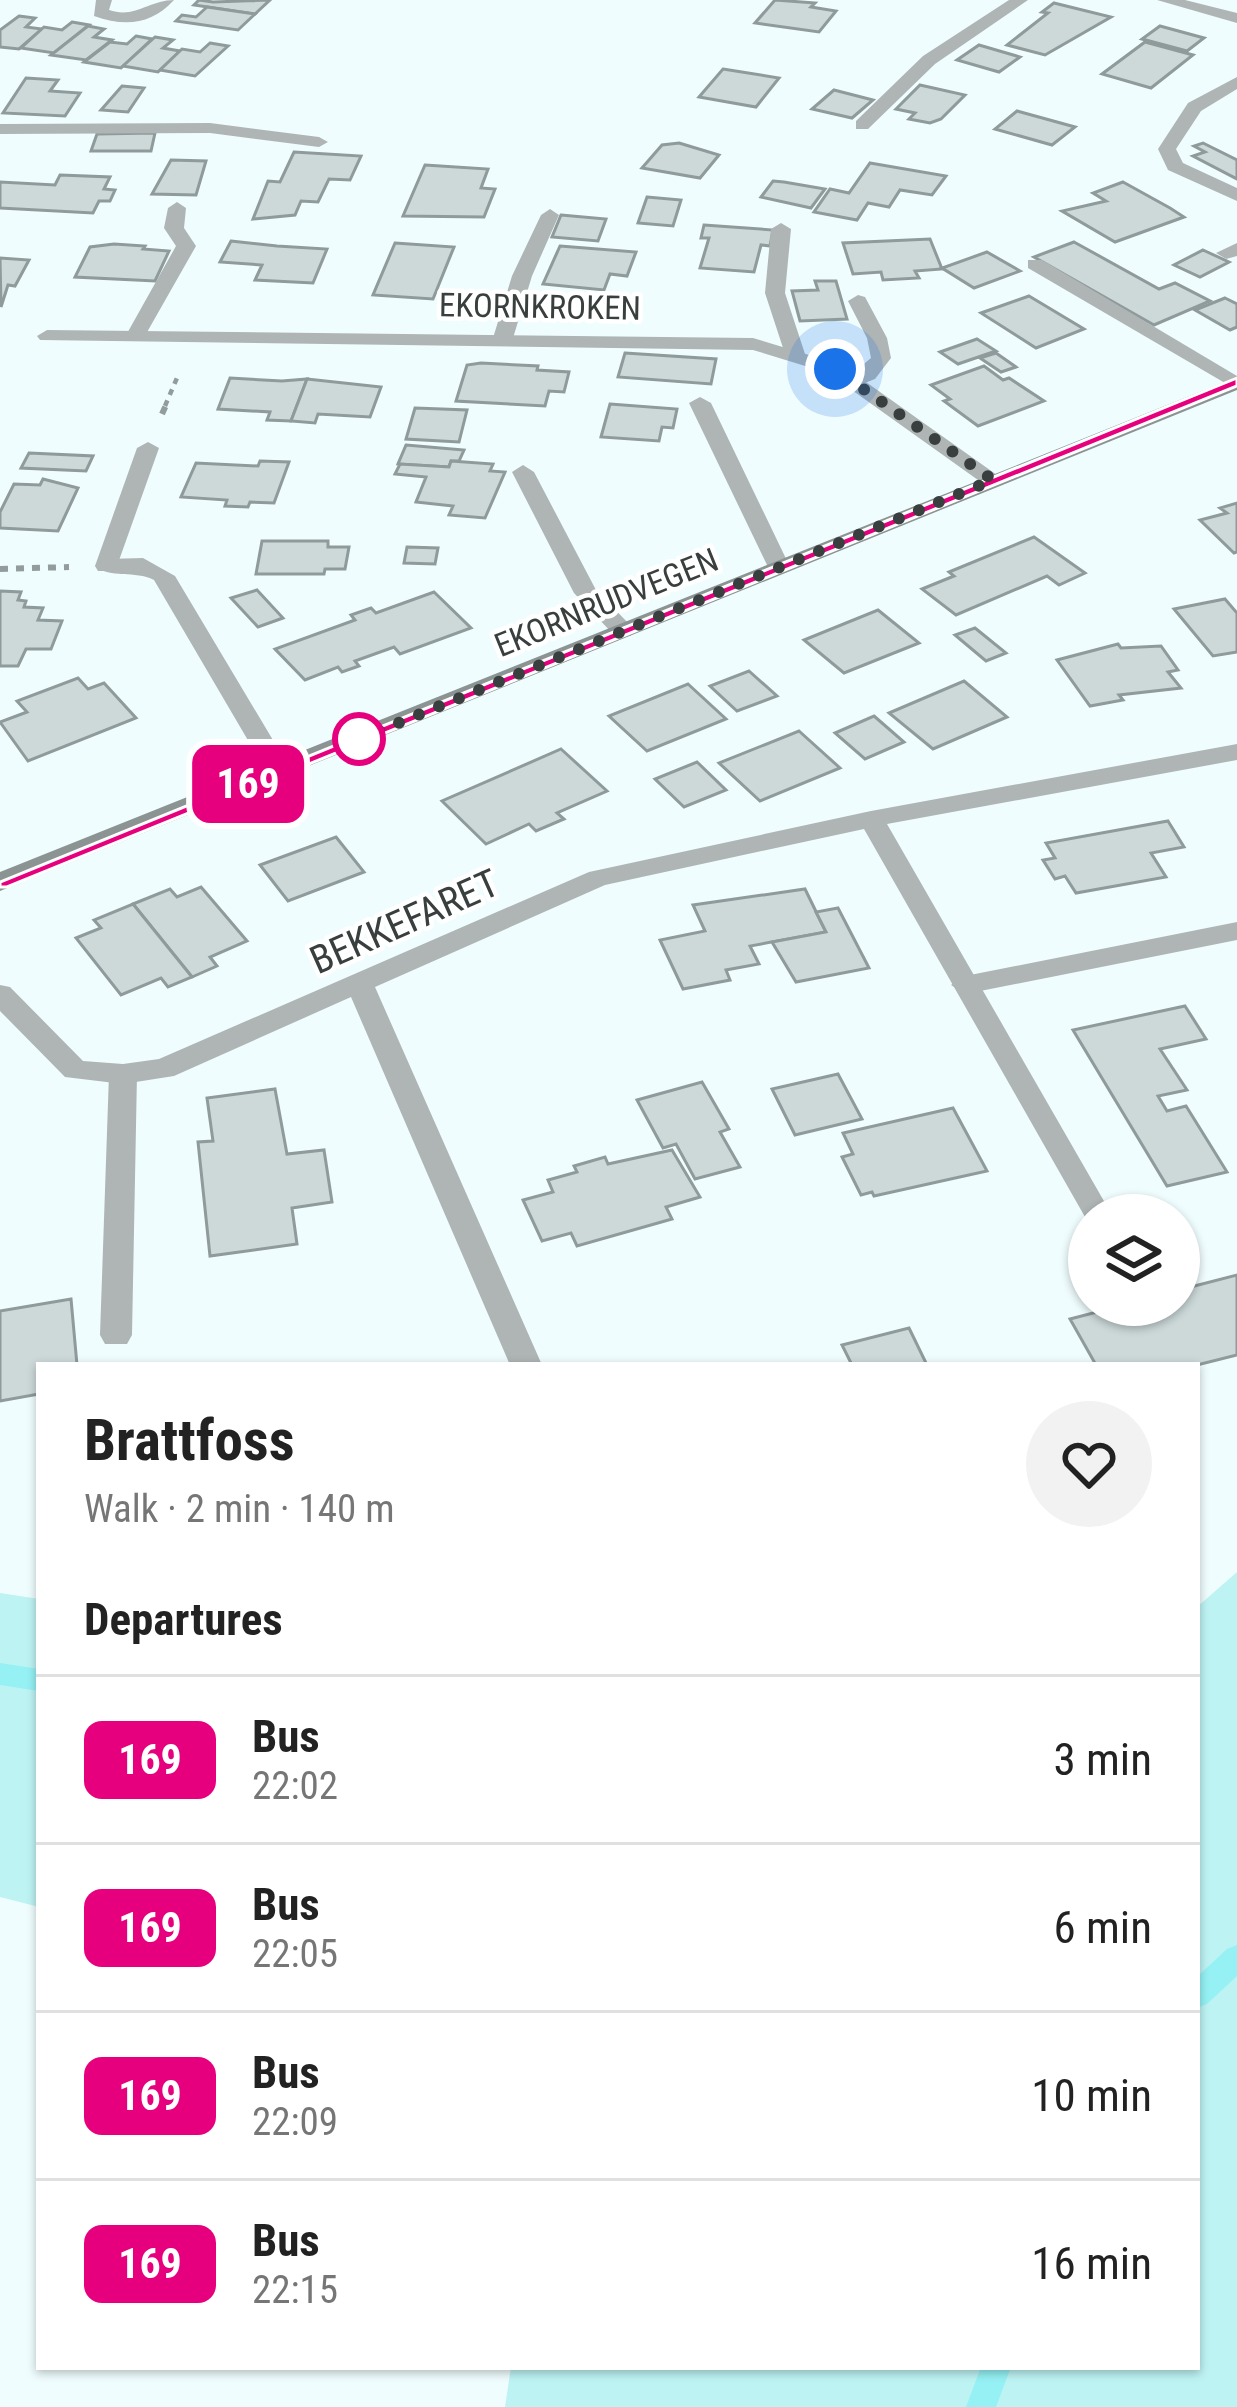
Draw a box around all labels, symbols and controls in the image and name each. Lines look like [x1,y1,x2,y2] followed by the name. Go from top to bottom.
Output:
[439,285,641,328] street label: EKORNKROKEN
[805,339,865,399] your location
[489,540,724,665] street label: EKORNRUDVEGEN
[334,714,384,764] unlabelled marker
[179,745,317,823] line badge: 169
[216,759,280,808] text: 169
[303,860,506,984] street label: BEKKEFARET
[1068,1194,1200,1326] map controls
[1068,1194,1200,1326] button: layers
[1026,1401,1152,1527] button: heart
[84,1407,295,1474] text: Brattfoss
[84,1486,395,1532] text: Walk · 2 min · 140 m
[84,1593,283,1646] text: Departures
[252,1710,320,1763] text: Bus
[1053,1733,1152,1786] text: 3 min
[118,1735,182,1784] text: 169
[252,1763,338,1809] text: 22:02
[252,1878,320,1931] text: Bus
[1053,1901,1152,1954] text: 6 min
[118,1903,182,1952] text: 169
[252,1931,338,1977] text: 22:05
[252,2046,320,2099] text: Bus
[1031,2069,1152,2122] text: 10 min
[118,2071,182,2120] text: 169
[252,2099,338,2145] text: 22:09
[252,2214,320,2267] text: Bus
[1031,2237,1152,2290] text: 16 min
[118,2239,182,2288] text: 169
[252,2267,338,2313] text: 22:15

